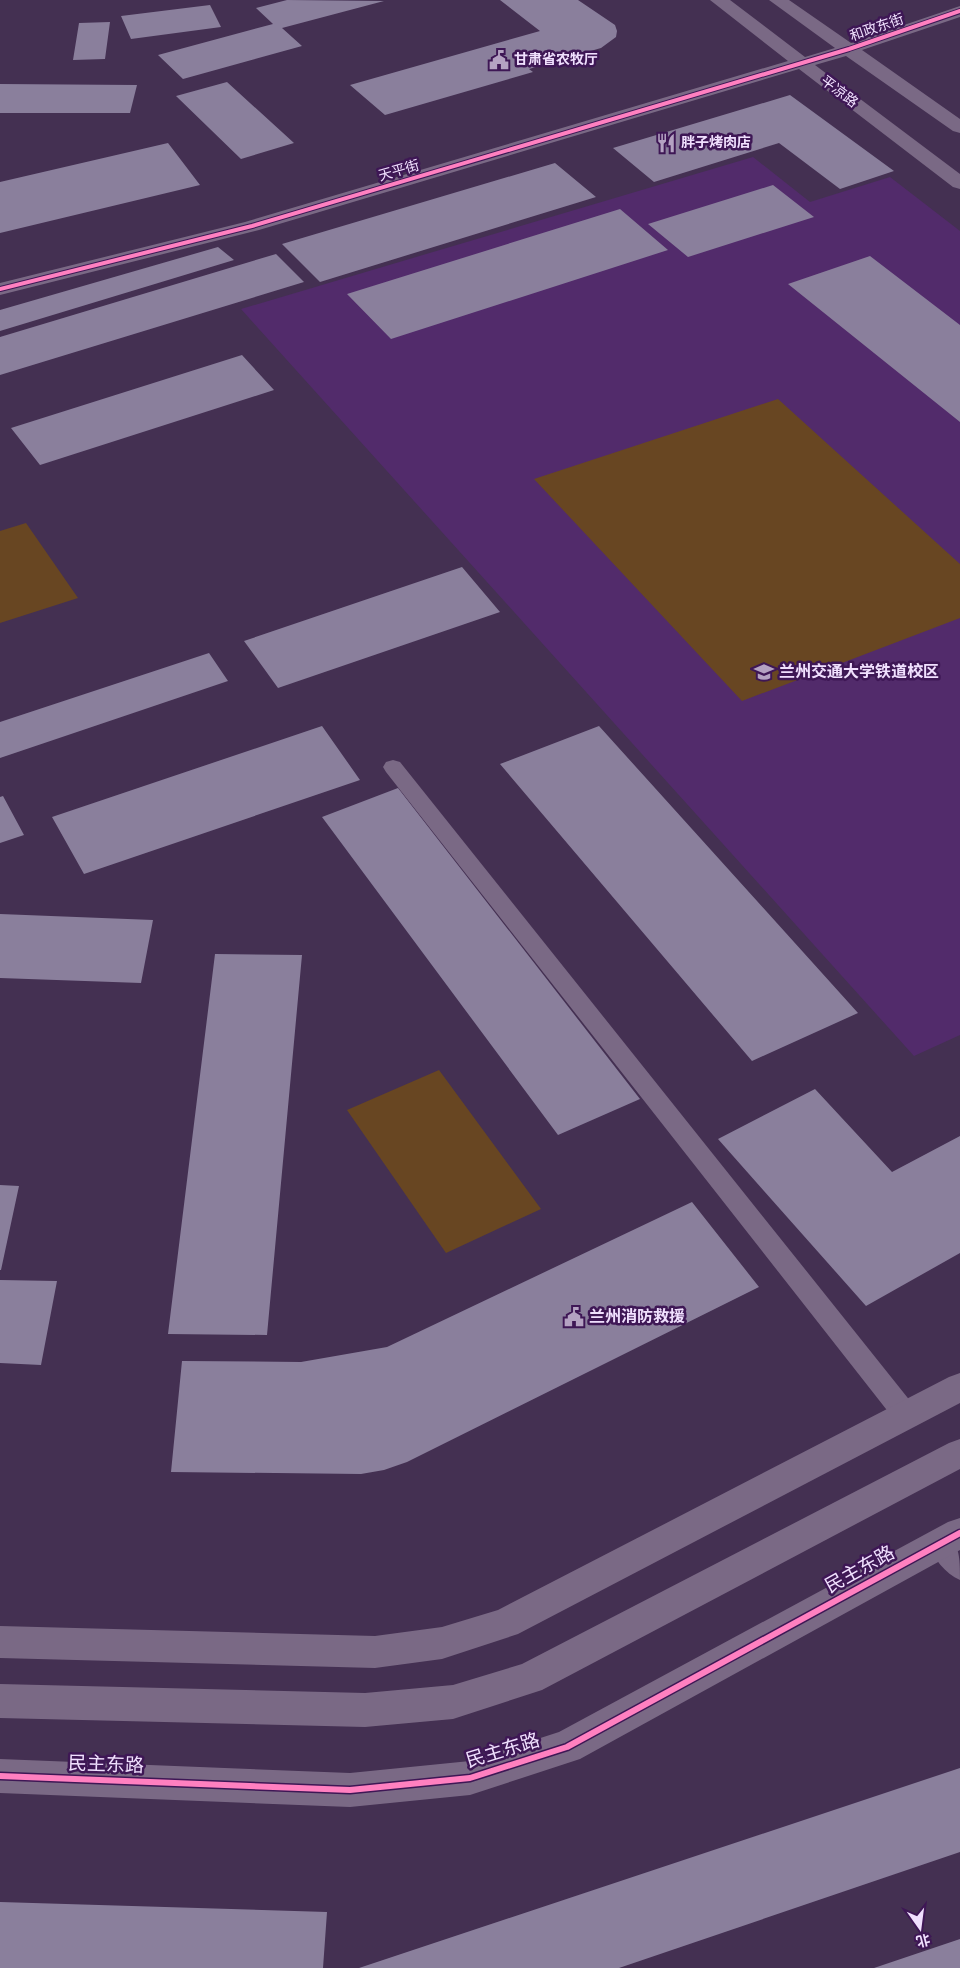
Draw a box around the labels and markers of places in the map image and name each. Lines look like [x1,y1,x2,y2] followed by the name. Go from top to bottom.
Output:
[488,49,510,71] public building icon: 甘肃省农牧厅
[514,50,598,70] place label: 甘肃省农牧厅
[655,132,677,154] restaurant icon: 胖子烤肉店
[681,133,751,153] place label: 胖子烤肉店
[753,661,775,683] school or university icon: 兰州交通大学铁道校区
[779,661,939,683] place label: 兰州交通大学铁道校区
[563,1306,585,1328] public building icon: 兰州消防救援
[589,1306,685,1328] place label: 兰州消防救援

